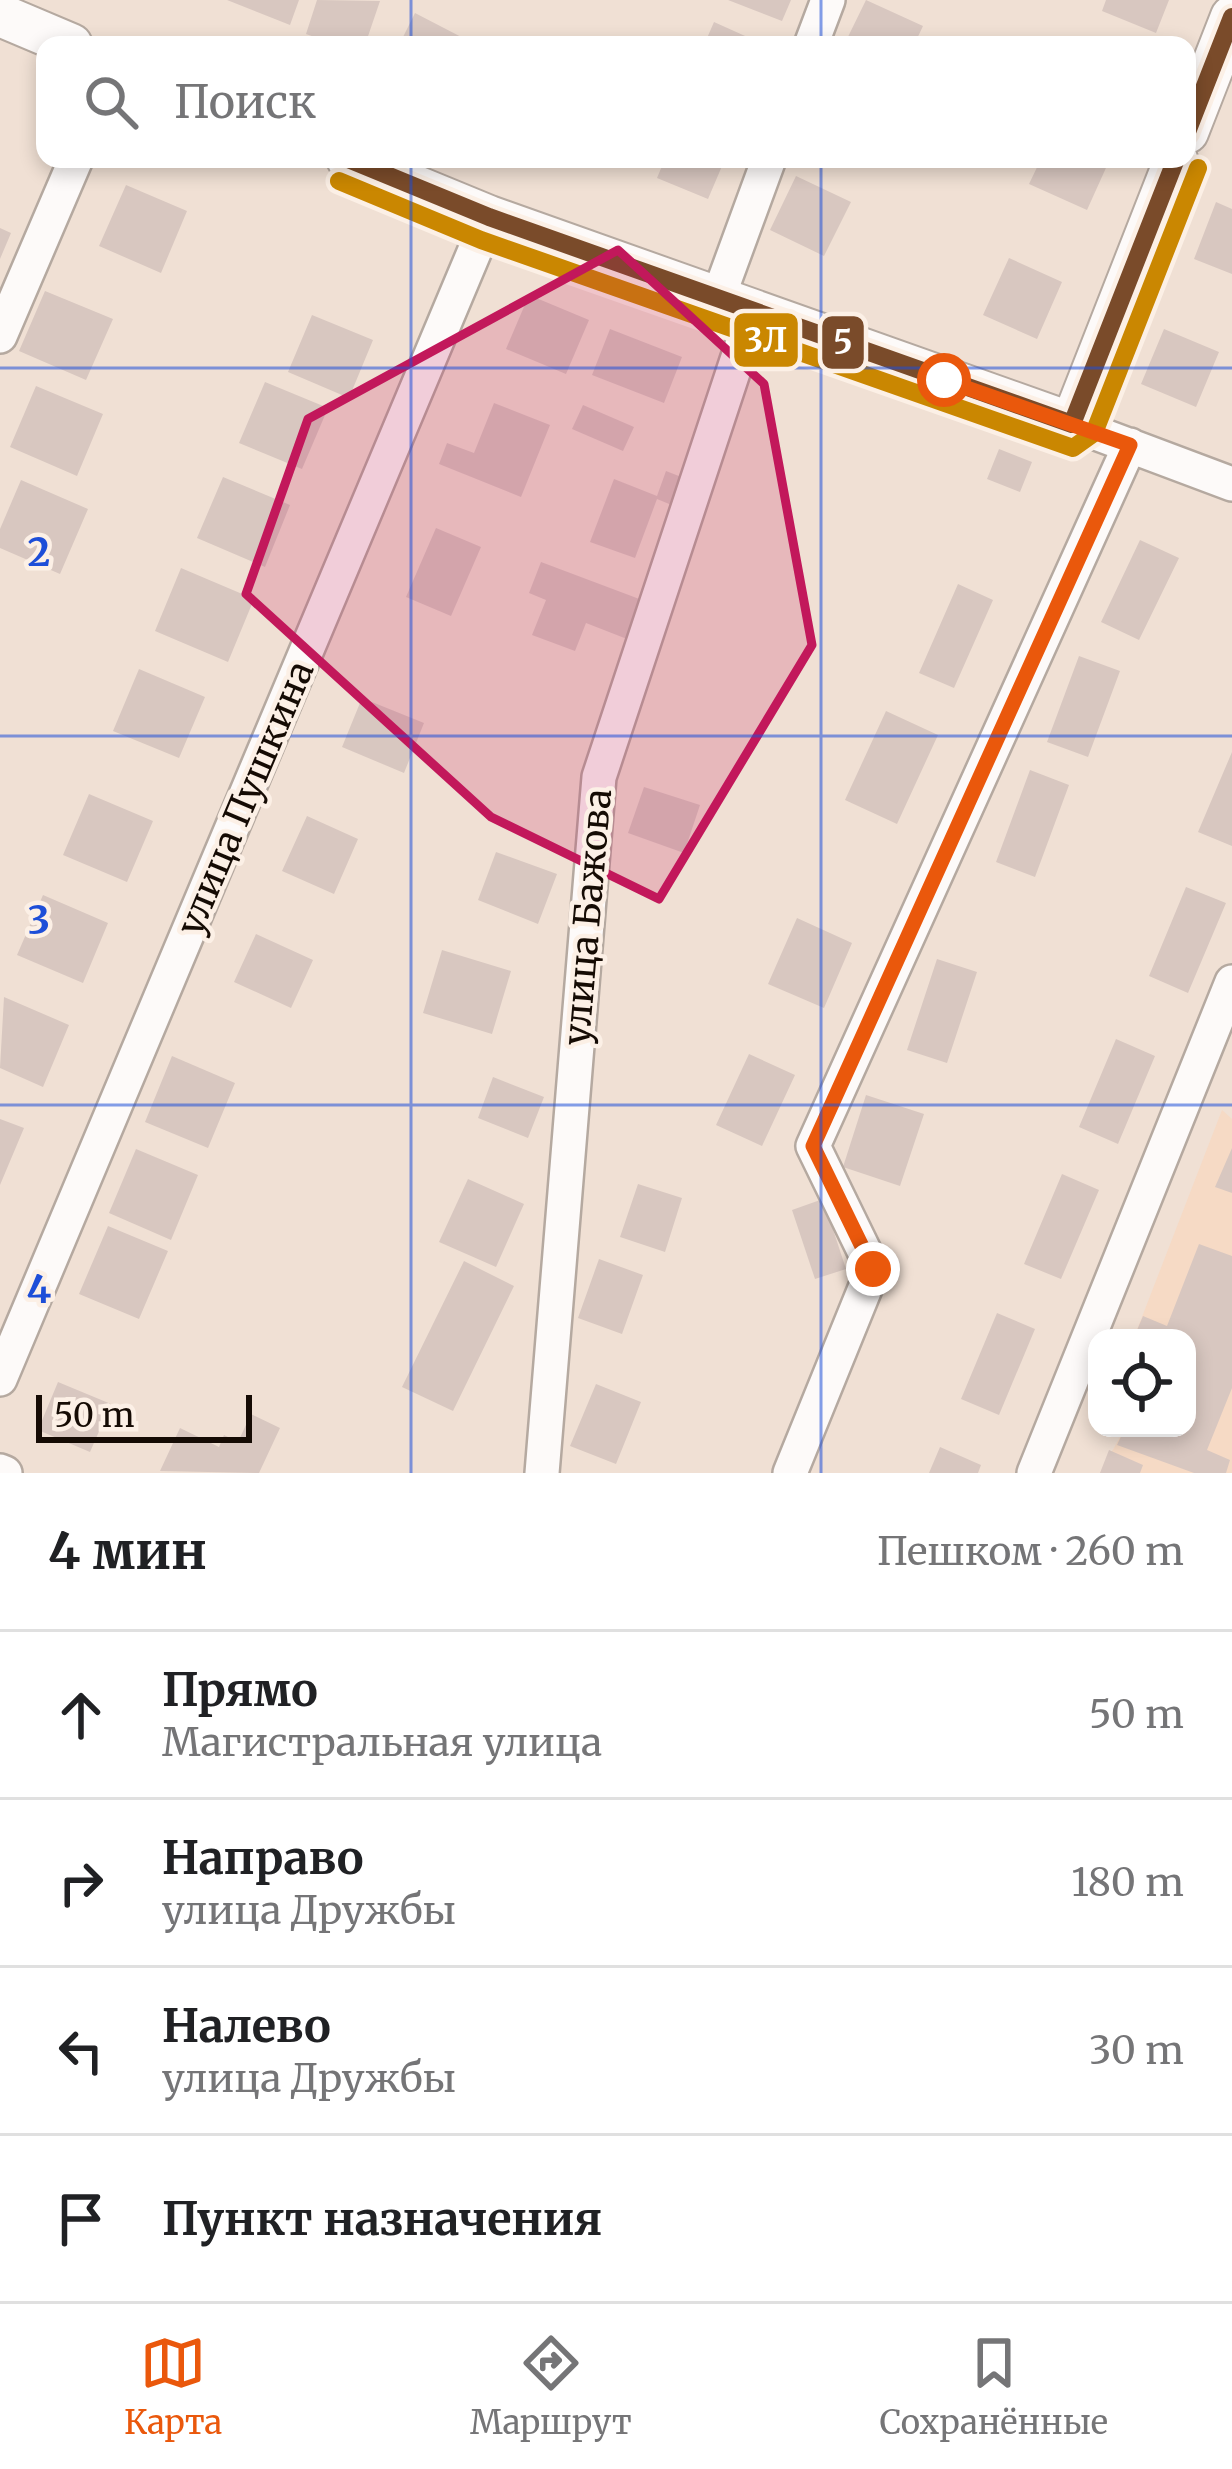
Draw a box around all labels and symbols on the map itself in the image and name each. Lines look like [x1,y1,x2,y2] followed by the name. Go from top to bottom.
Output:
[732,311,800,369] line badge: 3Л
[820,314,866,371] line badge: 5
[744,320,788,361] text: 3Л
[833,322,853,363] text: 5
[917,353,971,407] route start
[28,528,50,577] text: 2
[167,654,323,942] street label: улица Пушкина
[554,787,621,1047] street label: улица Бажова
[28,896,50,945] text: 3
[846,1242,900,1296] route end
[27,1265,52,1314] text: 4
[36,1389,252,1442] scale bar

